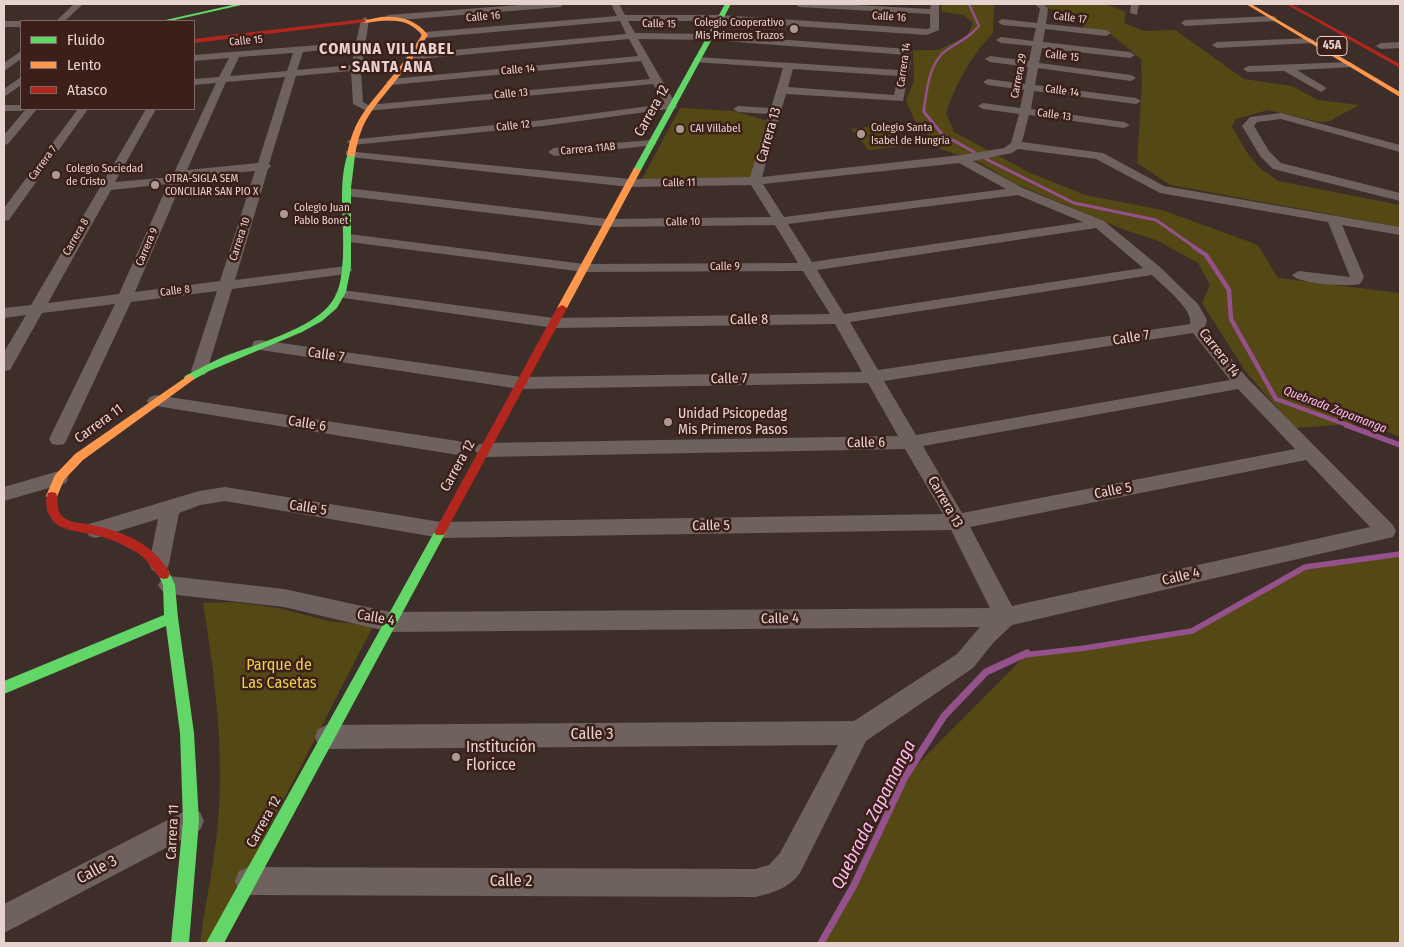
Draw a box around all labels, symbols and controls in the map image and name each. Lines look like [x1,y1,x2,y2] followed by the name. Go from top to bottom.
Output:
[465,9,501,25] street label: Calle 16
[871,9,907,25] street label: Calle 16
[1053,9,1087,27] street label: Calle 17
[694,16,784,42] place label: Colegio Cooperativo Mis Primeros Trazos
[642,17,676,31] street label: Calle 15
[20,20,195,110] legend
[788,23,800,35] marker: Colegio Cooperativo Mis Primeros Trazos
[67,31,105,49] text: Fluido
[229,33,263,49] street label: Calle 15
[1317,36,1347,56] road number: 45A
[317,40,457,78] district label: COMUNA VILLABEL - SANTA ANA
[894,42,914,88] street label: Carrera 14
[1044,47,1080,65] street label: Calle 15
[1008,53,1030,99] street label: Carrera 29
[67,56,101,74] text: Lento
[500,62,536,78] street label: Calle 14
[67,81,107,99] text: Atasco
[631,82,673,140] street label: Carrera 12
[1044,82,1080,100] street label: Calle 14
[494,86,528,102] street label: Calle 13
[753,106,785,164] street label: Carrera 13
[1036,106,1072,124] street label: Calle 13
[496,118,530,134] street label: Calle 12
[871,121,950,147] place label: Colegio Santa Isabel de Hungria
[690,122,741,136] place label: CAI Villabel
[674,123,686,135] marker: CAI Villabel
[855,128,867,140] marker: Colegio Santa Isabel de Hungria
[560,140,616,158] street label: Carrera 11AB
[26,143,60,183] street label: Carrera 7
[66,162,143,188] place label: Colegio Sociedad de Cristo
[50,169,62,181] marker: Colegio Sociedad de Cristo
[165,172,258,198] place label: OTRA-SIGLA SEM CONCILIAR SAN PIO X
[662,176,696,190] street label: Calle 11
[149,179,161,191] marker: OTRA-SIGLA SEM CONCILIAR SAN PIO X
[294,201,350,227] place label: Colegio Juan Pablo Bonet
[278,208,290,220] marker: Colegio Juan Pablo Bonet
[227,215,253,263] street label: Carrera 10
[666,215,700,229] street label: Calle 10
[60,216,92,258] street label: Carrera 8
[133,226,161,268] street label: Carrera 9
[710,260,740,274] street label: Calle 9
[159,283,191,299] street label: Calle 8
[730,311,768,329] street label: Calle 8
[1195,325,1243,381] street label: Carrera 14
[1111,327,1151,349] street label: Calle 7
[307,344,345,366] street label: Calle 7
[710,370,748,388] street label: Calle 7
[1281,384,1389,436] water label: Quebrada Zapamanga
[72,401,126,447] street label: Carrera 11
[678,406,788,438] place label: Unidad Psicopedag Mis Primeros Pasos
[287,413,327,435] street label: Calle 6
[662,416,674,428] marker: Unidad Psicopedag Mis Primeros Pasos
[847,434,885,452] street label: Calle 6
[437,437,479,495] street label: Carrera 12
[924,473,966,531] street label: Carrera 13
[1093,479,1133,503] street label: Calle 5
[288,497,328,519] street label: Calle 5
[692,517,730,535] street label: Calle 5
[1161,565,1201,589] street label: Calle 4
[356,606,396,630] street label: Calle 4
[761,610,799,628] street label: Calle 4
[241,656,317,694] park label: Parque de Las Casetas
[571,725,613,745] street label: Calle 3
[827,737,921,893] water label: Quebrada Zapamanga
[466,738,536,776] place label: Institución Floricce
[450,751,462,763] marker: Institución Floricce
[243,793,285,851] street label: Carrera 12
[163,804,183,860] street label: Carrera 11
[74,851,120,889] street label: Calle 3
[490,872,532,892] street label: Calle 2

